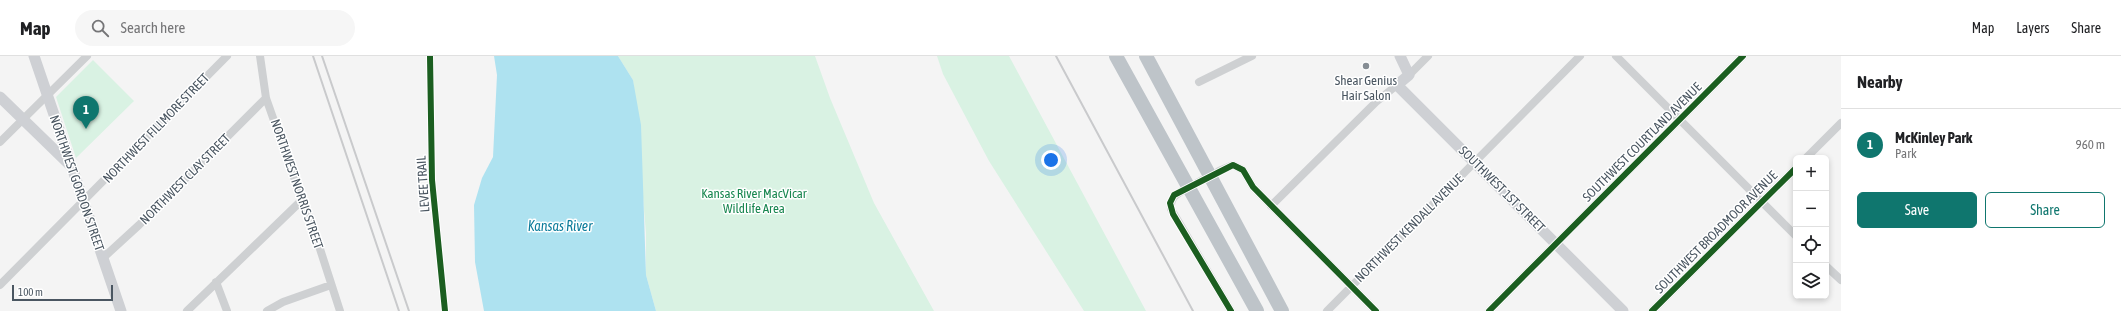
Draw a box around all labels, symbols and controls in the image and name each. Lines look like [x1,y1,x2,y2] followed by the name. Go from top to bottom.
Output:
[75,10,355,46] search box
[20,17,51,39] text: Map
[89,17,111,39] icon: search
[121,19,185,36] text: Search here
[1972,20,1994,36] text: Map
[2016,20,2049,36] text: Layers
[2071,20,2101,36] text: Share
[1361,61,1371,71] marker: Shear Genius Hair Salon
[100,70,212,186] street label: NORTHWEST FILLMORE STREET
[1857,72,1903,92] text: Nearby
[1335,73,1398,103] place label: Shear Genius Hair Salon
[1579,79,1705,205] street label: SOUTHWEST COURTLAND AVENUE
[73,96,99,129] pin: 1
[47,113,107,253] street label: NORTHWEST GORDON STREET
[268,117,326,251] street label: NORTHWEST NORRIS STREET
[1895,129,1972,146] text: McKinley Park
[137,131,233,227] street label: NORTHWEST CLAY STREET
[1867,137,1873,152] text: 1
[2076,137,2105,152] text: 960 m
[1456,143,1548,235] street label: SOUTHWEST 1ST STREET
[1895,146,1917,161] text: Park
[1041,150,1061,170] your location
[414,155,432,213] street label: LEVEE TRAIL
[1793,155,1829,299] map controls
[1793,155,1829,191] button: +
[1652,167,1781,296] street label: SOUTHWEST BROADMOOR AVENUE
[1352,170,1467,285] street label: NORTHWEST KENDALL AVENUE
[701,186,807,216] park label: Kansas River MacVicar Wildlife Area
[1793,191,1829,227] button: −
[1857,192,1977,228] button: Save
[1985,192,2105,228] button: Share
[528,218,593,234] water label: Kansas River
[1793,227,1829,263] button: locate
[1793,263,1829,299] button: layers
[12,283,113,302] scale bar
[18,286,43,298] text: 100 m

